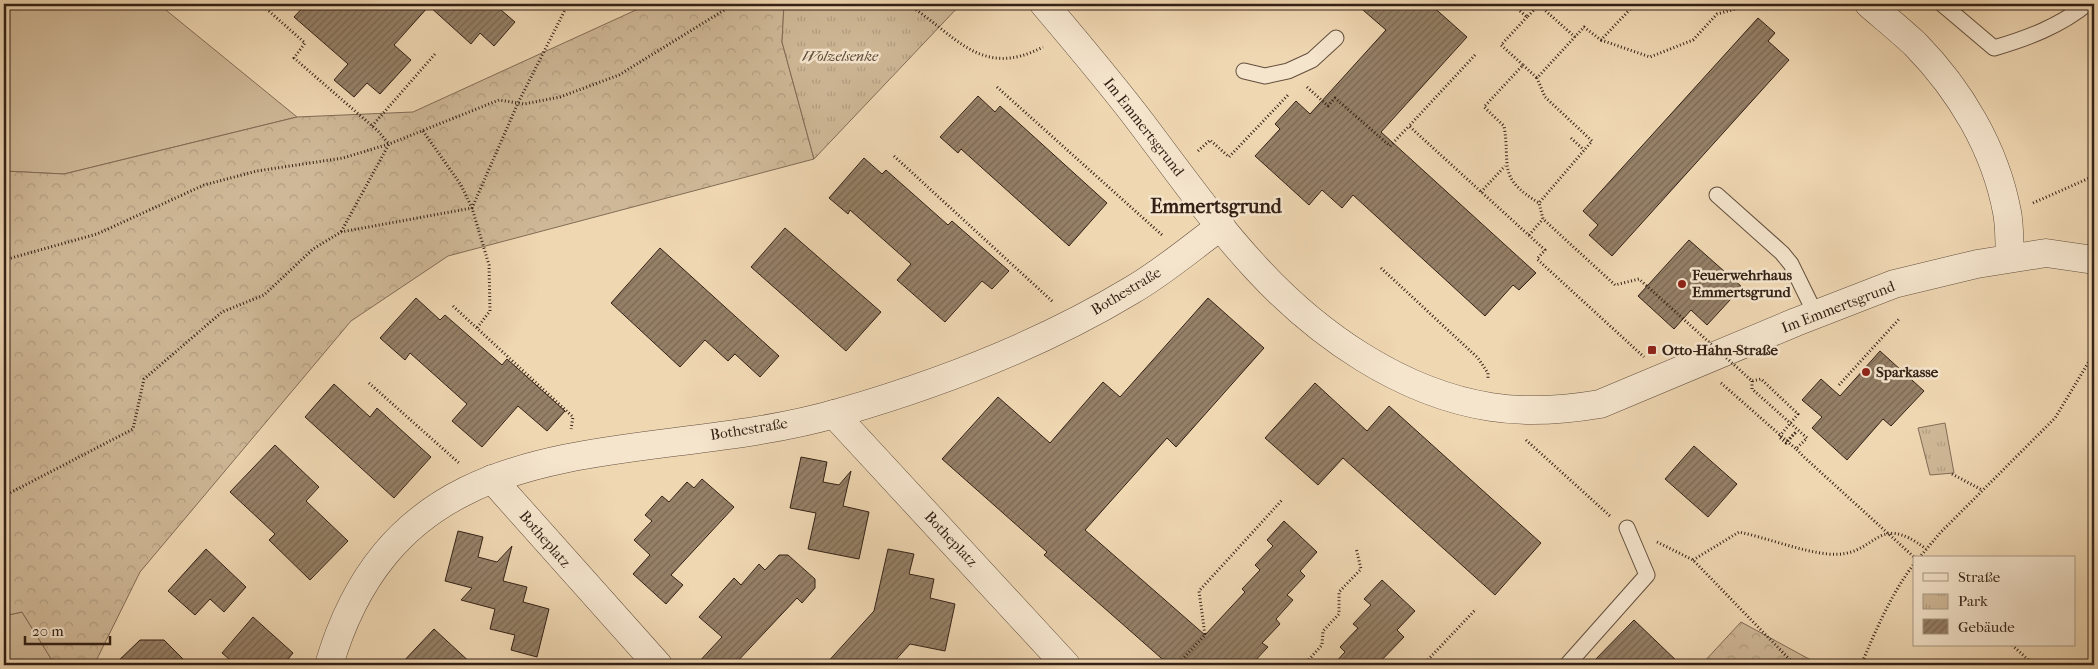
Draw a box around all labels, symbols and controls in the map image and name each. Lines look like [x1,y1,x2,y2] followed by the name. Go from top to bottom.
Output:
[802,47,879,65] park label: Wolzelsenke
[1100,74,1189,181] street label: Im Emmertsgrund
[1150,195,1283,218] district label: Emmertsgrund
[1088,263,1165,319] street label: Bothestraße
[1691,266,1792,301] place label: Feuerwehrhaus Emmertsgrund
[1779,277,1898,337] street label: Im Emmertsgrund
[1676,278,1688,290] marker: Feuerwehrhaus Emmertsgrund
[1662,341,1779,359] place label: Otto-Hahn-Straße
[1646,344,1658,356] marker: Otto-Hahn-Straße
[1876,363,1939,381] place label: Sparkasse
[1860,366,1872,378] marker: Sparkasse
[709,414,790,444] street label: Bothestraße
[515,507,575,571] street label: Botheplatz
[921,507,982,571] street label: Botheplatz
[1913,556,2076,646] legend
[1958,568,2001,586] text: Straße
[1958,592,1988,610] text: Park
[25,614,110,646] scale bar
[1958,618,2015,636] text: Gebäude
[32,622,64,640] text: 20 m

